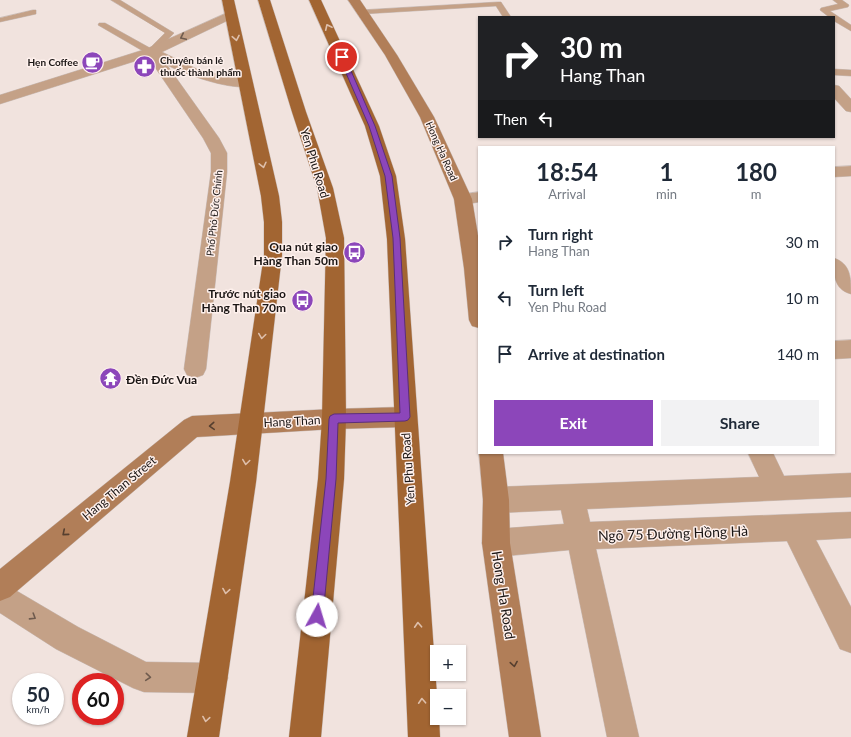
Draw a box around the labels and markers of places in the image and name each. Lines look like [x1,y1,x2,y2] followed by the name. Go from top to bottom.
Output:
[325,40,359,74] pin
[80,49,106,75] cafe icon: Hẹn Coffee
[132,53,158,79] pharmacy icon: Chuyên bán lẻ thuốc thành phẩm
[160,54,241,78] place label: Chuyên bán lẻ thuốc thành phẩm
[28,56,79,68] place label: Hẹn Coffee
[254,239,338,268] place label: Qua nút giao Hàng Than 50m
[341,240,367,266] bus stop icon: Qua nút giao Hàng Than 50m
[202,286,286,315] place label: Trước nút giao Hàng Than 70m
[289,287,315,313] bus stop icon: Trước nút giao Hàng Than 70m
[97,366,123,392] temple icon: Đền Đức Vua
[126,372,197,387] place label: Đền Đức Vua

